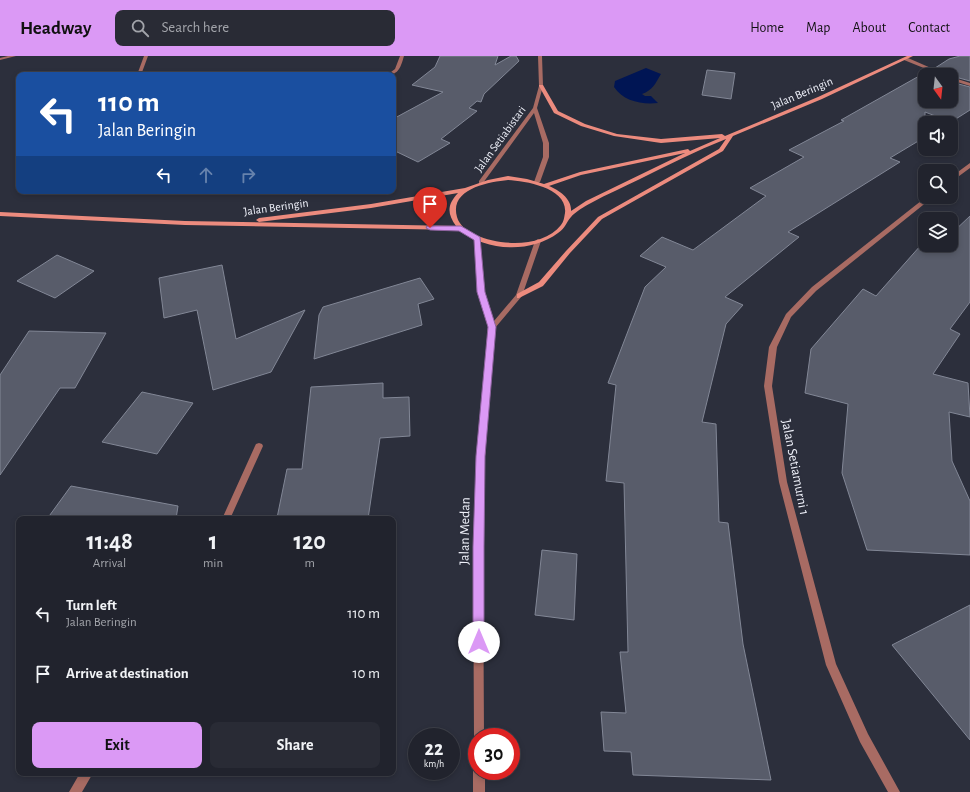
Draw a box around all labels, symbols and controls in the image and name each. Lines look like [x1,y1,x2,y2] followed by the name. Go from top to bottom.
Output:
[115,10,395,46] search box
[129,17,151,39] icon: search
[20,19,91,38] text: Headway
[161,20,229,35] text: Search here
[750,21,784,35] text: Home
[806,21,830,35] text: Map
[852,21,886,35] text: About
[908,21,950,35] text: Contact
[918,68,958,108] north arrow
[918,68,958,252] map controls
[770,75,834,111] street label: Jalan Beringin
[32,88,84,140] icon: left
[98,89,160,117] text: 110 m
[472,104,528,174] street label: Jalan Setiabistari
[918,116,958,156] button: sound
[98,122,196,140] text: Jalan Beringin
[153,164,175,186] icon: left
[195,164,217,186] icon: ahead
[237,164,259,186] icon: right
[918,164,958,204] button: search
[413,187,447,228] pin
[419,193,441,215] icon: arrive
[243,197,309,217] street label: Jalan Beringin
[918,212,958,252] button: layers
[779,418,811,516] street label: Jalan Setiamurni 1
[457,497,473,565] street label: Jalan Medan
[86,530,133,554] text: 11:48
[209,530,217,554] text: 1
[293,530,326,554] text: 120
[93,557,126,570] text: Arrival
[203,557,223,570] text: min
[304,557,315,570] text: m
[66,598,117,613] text: Turn left
[32,603,54,625] icon: left
[347,606,380,621] text: 110 m
[66,616,137,629] text: Jalan Beringin
[458,621,500,663] position arrow
[32,663,54,685] icon: arrive
[66,666,189,681] text: Arrive at destination
[352,666,380,681] text: 10 m
[32,722,202,768] button: Exit
[210,722,380,768] button: Share
[468,728,520,780] speed limit sign: 30
[425,739,443,759] text: 22
[424,759,444,769] text: km/h

